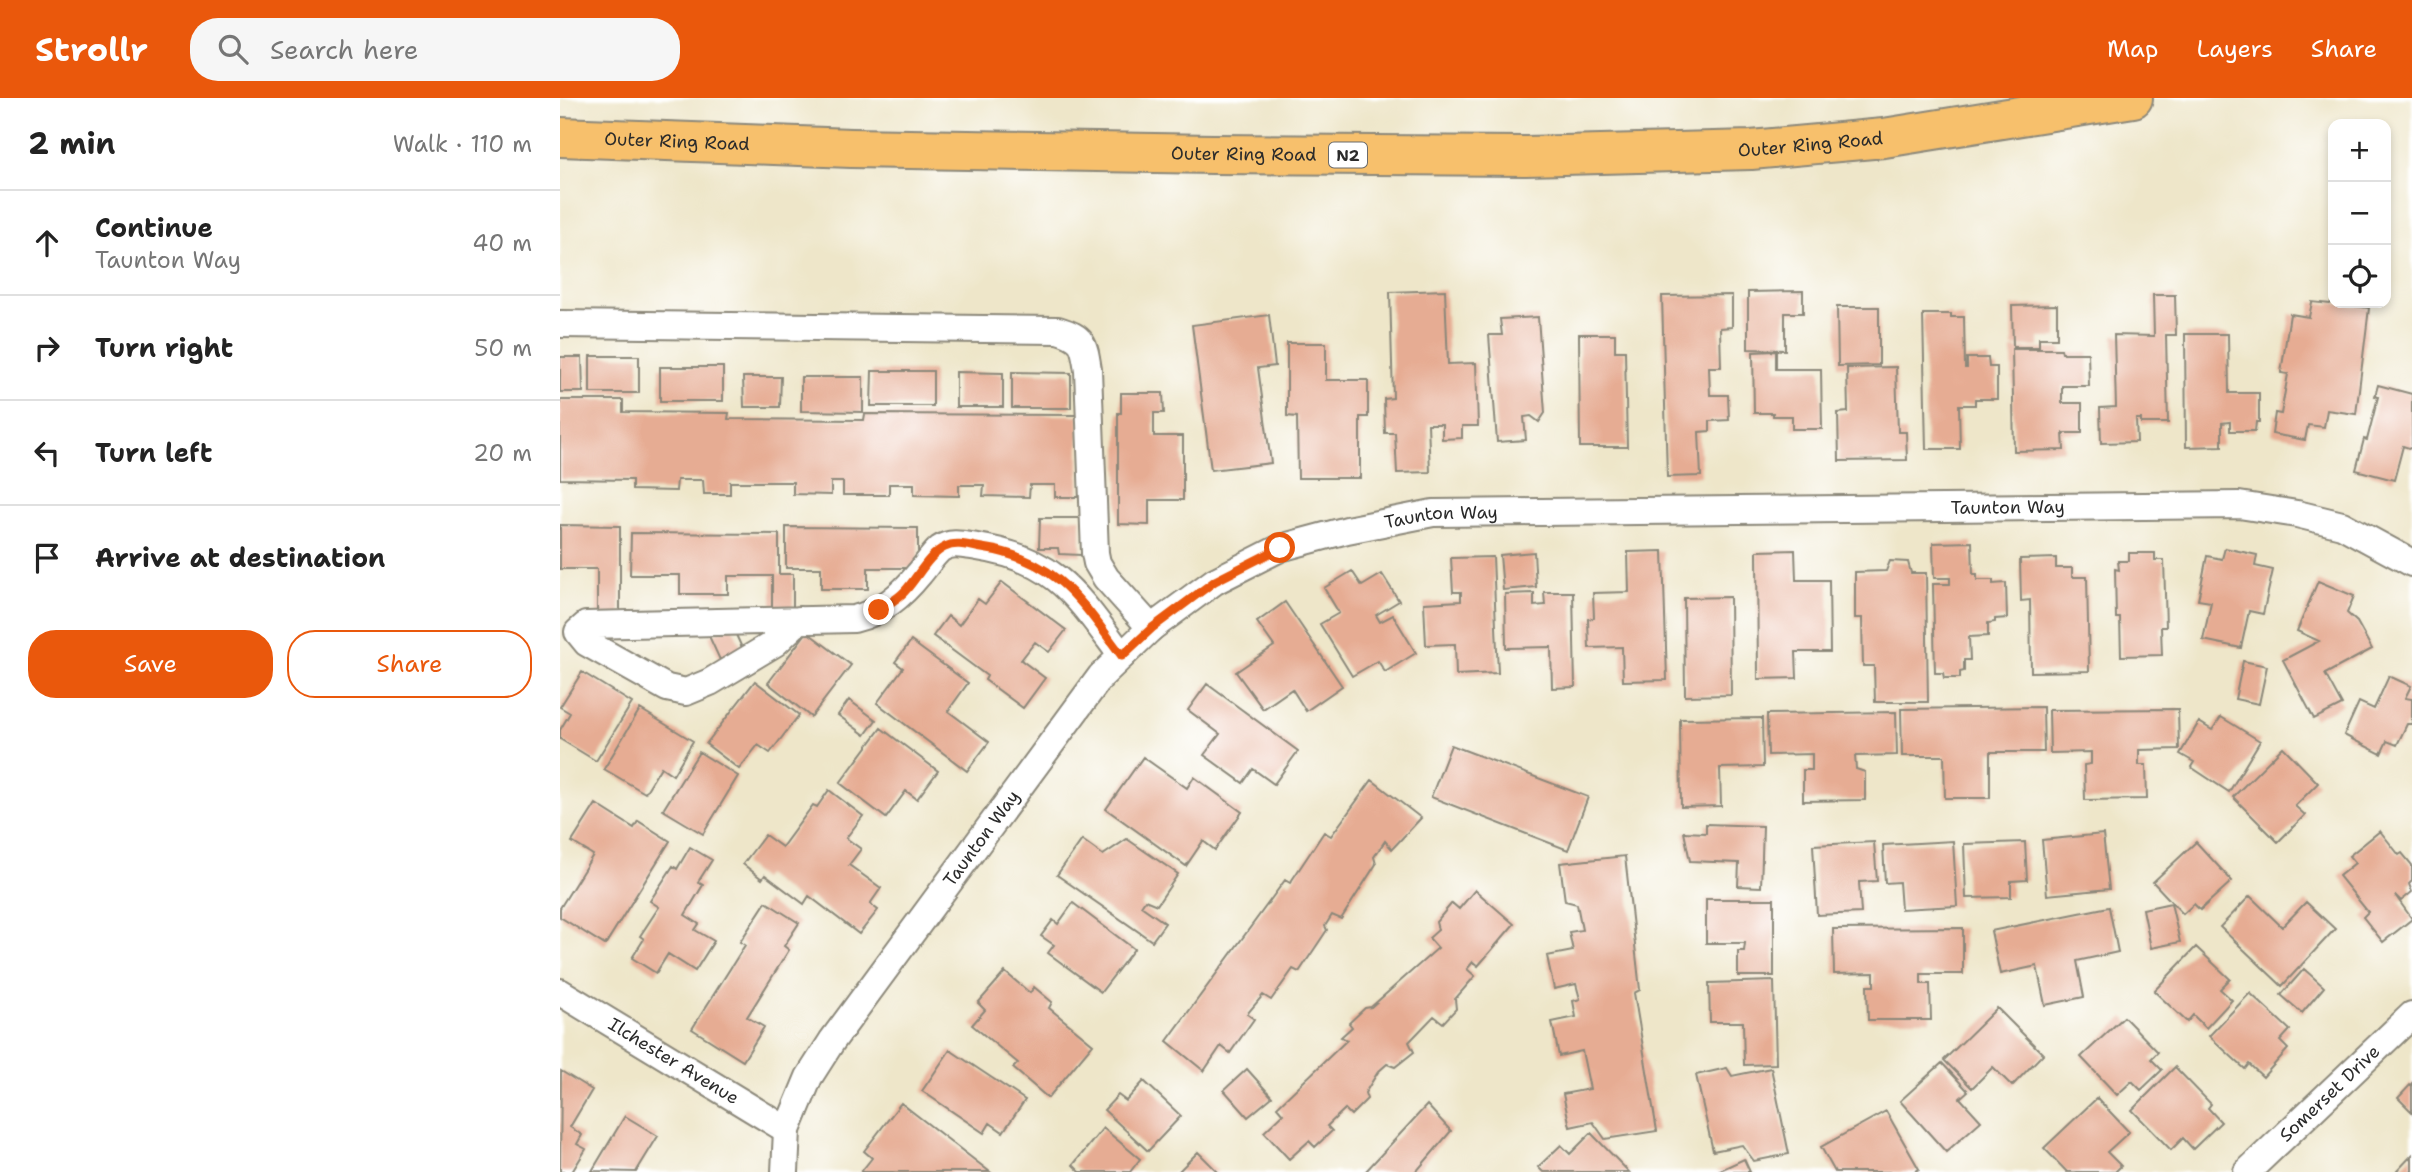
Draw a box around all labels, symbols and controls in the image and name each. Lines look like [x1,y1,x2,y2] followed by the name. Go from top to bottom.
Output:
[190,18,680,81] search box
[35,27,148,72] text: Strollr
[214,30,252,68] icon: search
[270,32,419,67] text: Search here
[2107,33,2158,65] text: Map
[2196,33,2273,65] text: Layers
[2311,33,2377,65] text: Share
[2328,119,2391,308] map controls
[2328,119,2391,182] button: +
[28,123,115,164] text: 2 min
[1738,126,1884,162] street label: Outer Ring Road
[604,127,750,156] street label: Outer Ring Road
[393,129,532,159] text: Walk · 110 m
[1171,141,1317,167] street label: Outer Ring Road
[1329,142,1367,167] road number: N2
[2328,182,2391,245] button: −
[95,210,213,245] text: Continue
[28,224,66,262] icon: ahead
[472,228,532,258] text: 40 m
[95,245,241,275] text: Taunton Way
[2328,245,2391,308] button: locate
[28,329,66,367] icon: right
[95,330,233,365] text: Turn right
[474,333,532,363] text: 50 m
[28,434,66,472] icon: left
[95,435,212,470] text: Turn left
[473,438,532,468] text: 20 m
[1951,495,2065,520] street label: Taunton Way
[1382,500,1498,534] street label: Taunton Way
[1264,532,1295,563] route start
[28,539,66,577] icon: arrive
[95,540,385,575] text: Arrive at destination
[863,594,894,625] route end
[28,630,273,698] button: Save
[287,630,532,698] button: Share
[938,785,1025,891] street label: Taunton Way
[604,1012,743,1110] street label: Ilchester Avenue
[2274,1040,2385,1147] street label: Somerset Drive

